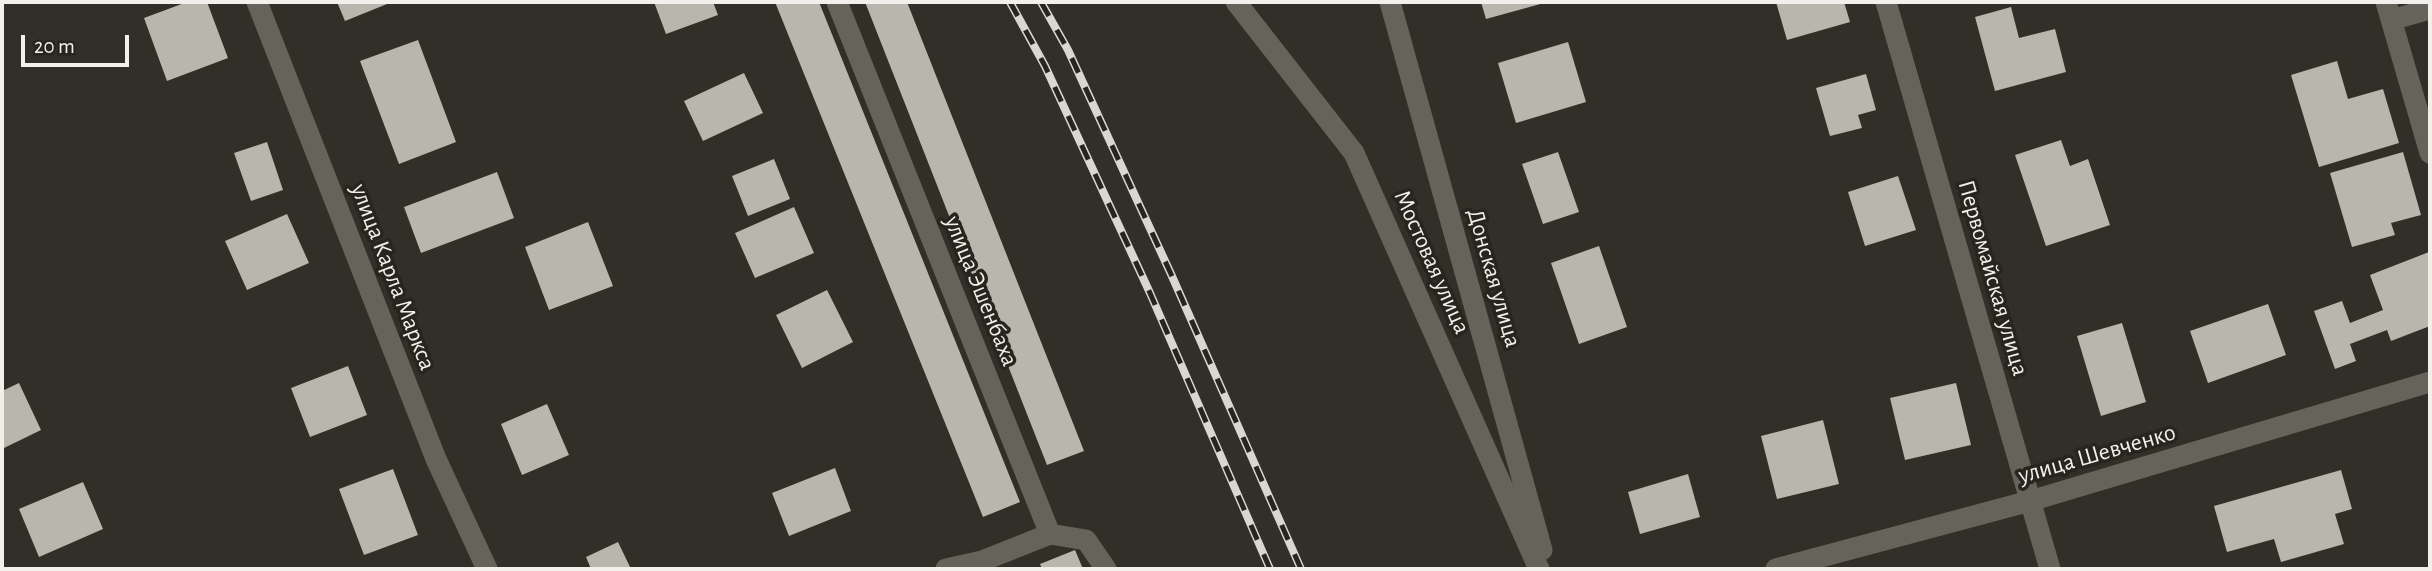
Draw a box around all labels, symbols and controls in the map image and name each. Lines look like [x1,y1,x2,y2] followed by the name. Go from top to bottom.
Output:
[24,21,133,65] scale bar
[34,36,75,57] text: 20 m
[1951,177,2035,379] street label: Первомайская улица
[344,180,442,374] street label: улица Карла Маркса
[1387,186,1477,338] street label: Мостовая улица
[1460,205,1528,351] street label: Донская улица
[938,212,1024,370] street label: улица Эшенбаха
[2015,418,2179,490] street label: улица Шевченко

